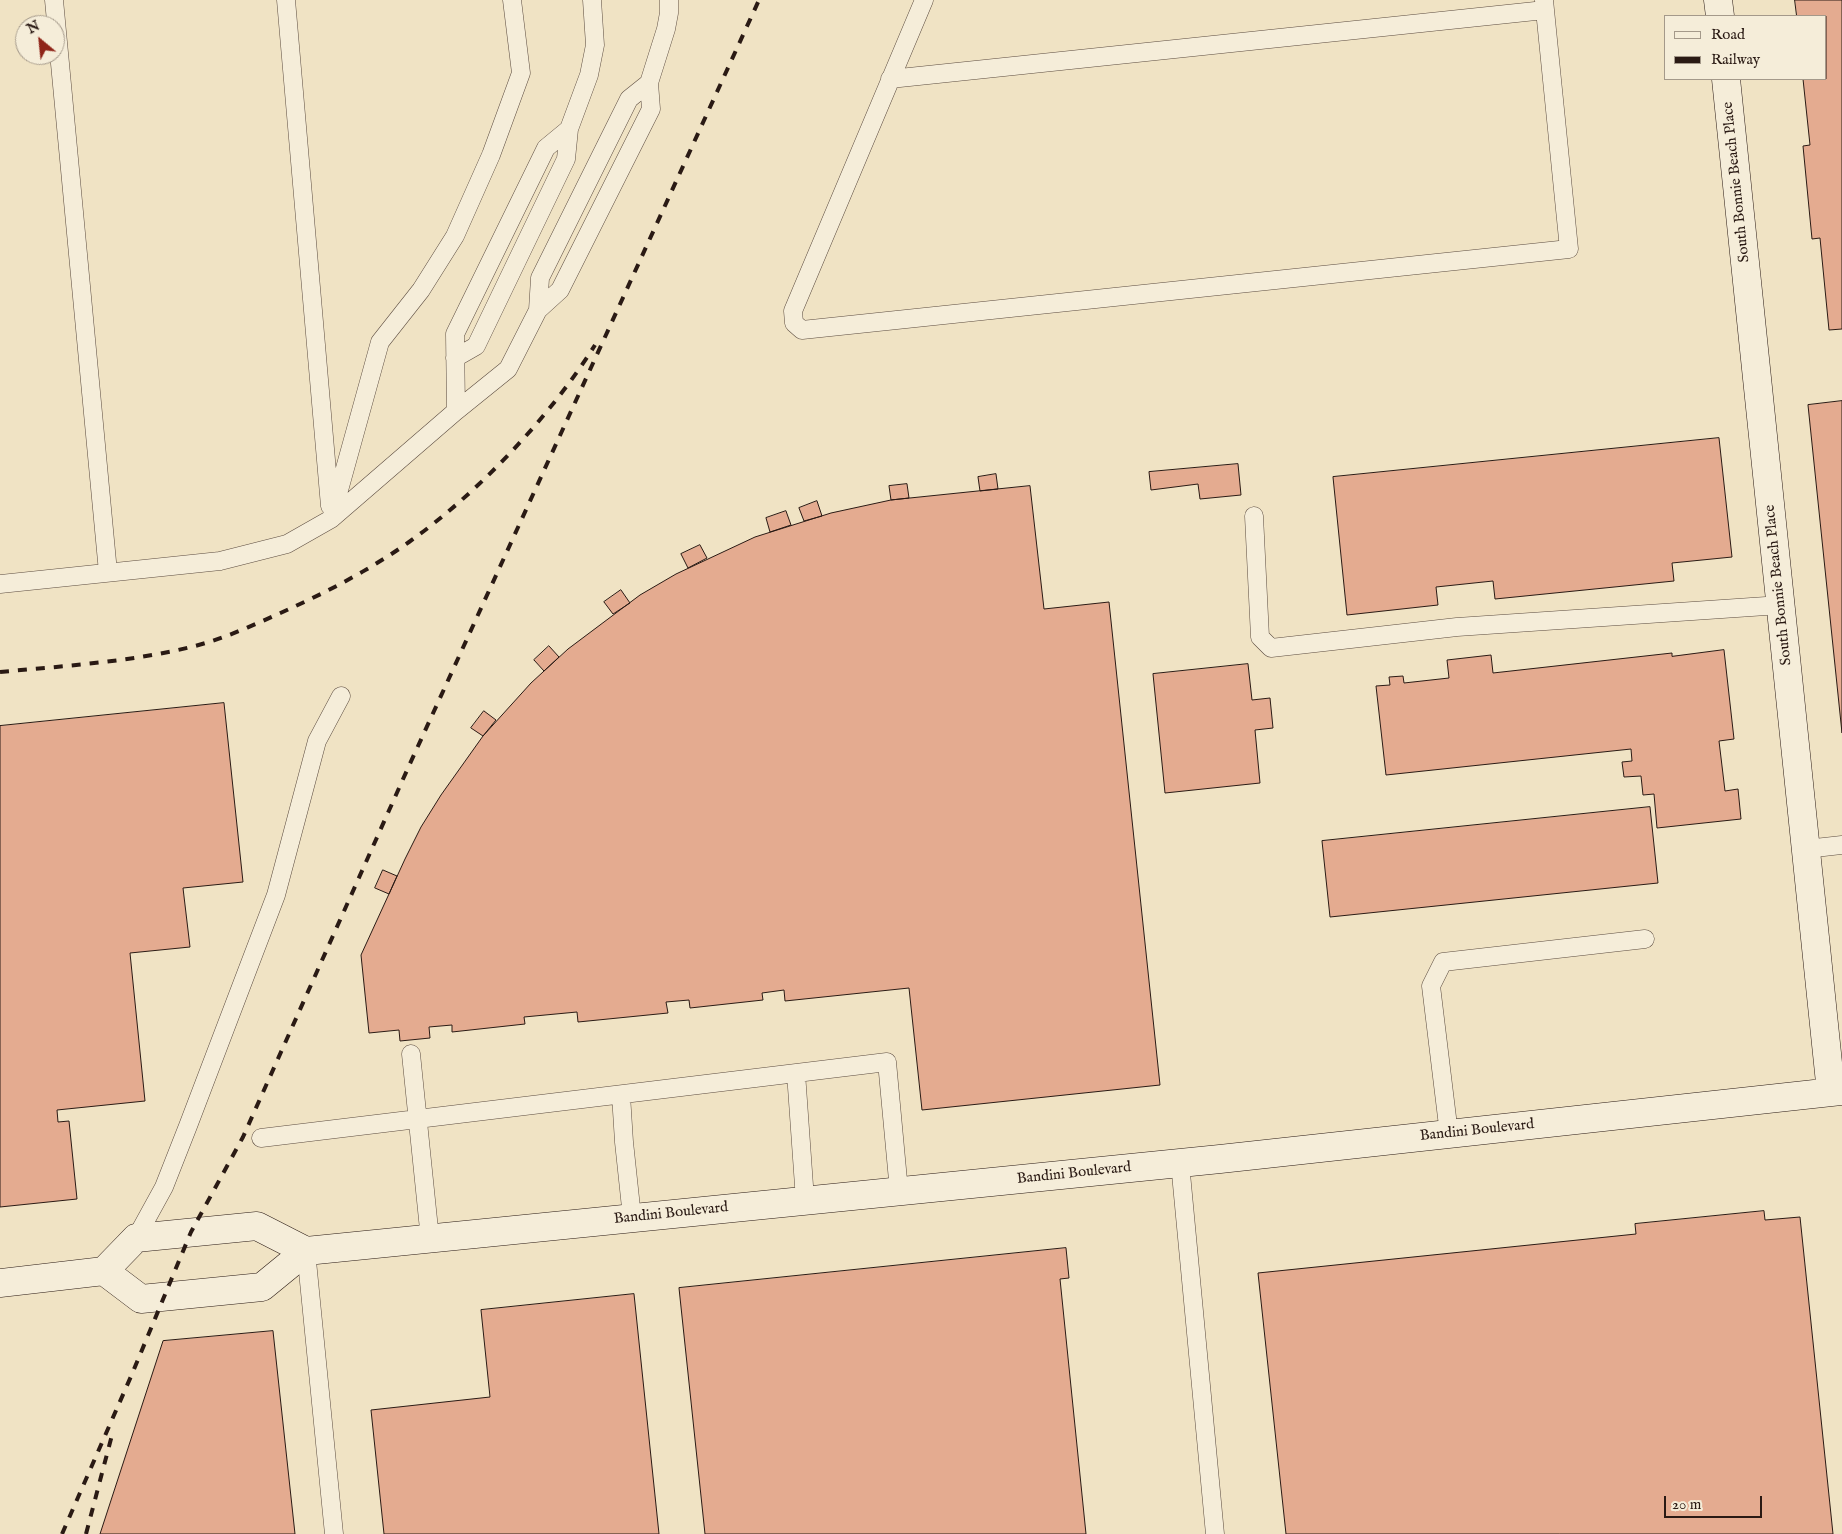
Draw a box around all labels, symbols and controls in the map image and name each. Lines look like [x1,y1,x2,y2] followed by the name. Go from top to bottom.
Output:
[15,15,65,65] north arrow
[1664,15,1827,80] legend
[24,17,43,38] text: N
[1711,25,1745,44] text: Road
[1711,50,1760,69] text: Railway
[1720,101,1754,263] street label: South Bonnie Beach Place
[1762,504,1796,666] street label: South Bonnie Beach Place
[1419,1116,1535,1146] street label: Bandini Boulevard
[1016,1159,1132,1189] street label: Bandini Boulevard
[613,1199,729,1229] street label: Bandini Boulevard
[1667,1486,1764,1518] scale bar
[1672,1495,1701,1514] text: 20 m

